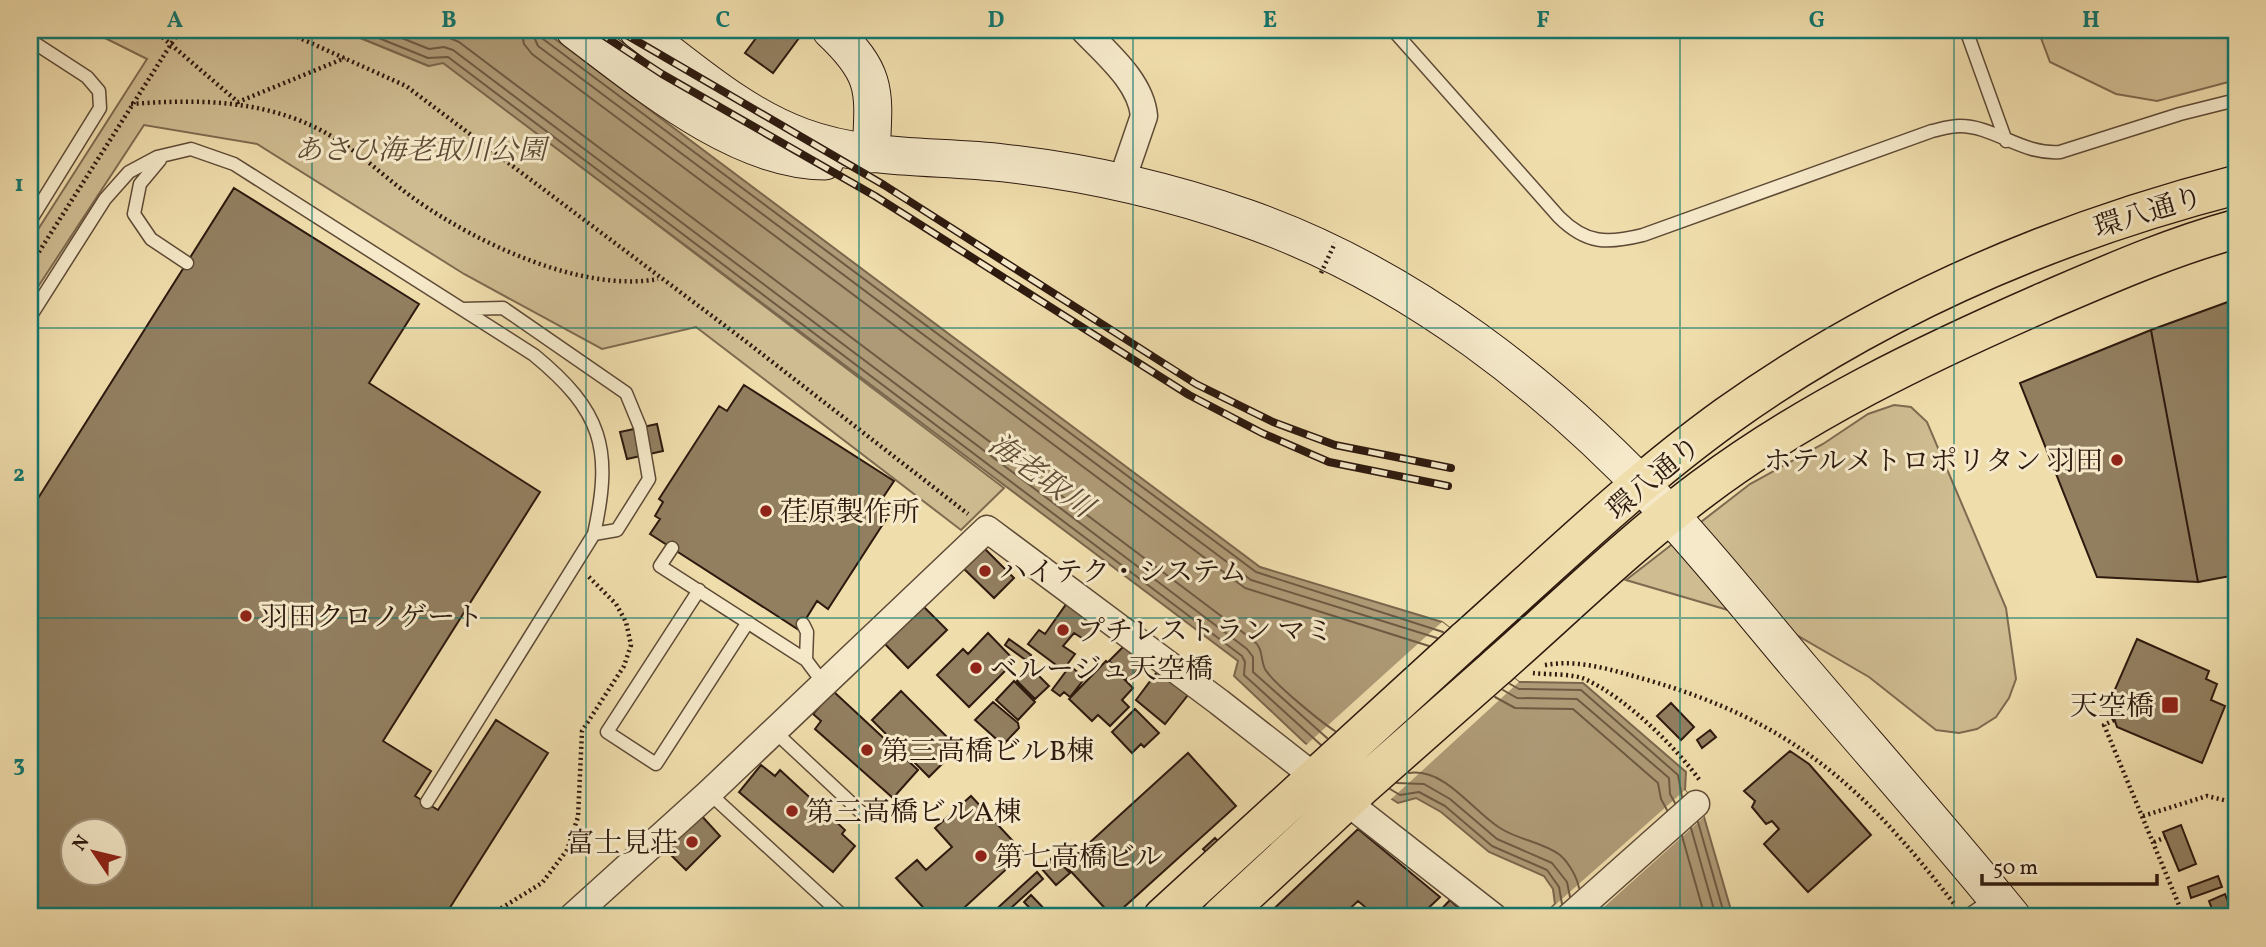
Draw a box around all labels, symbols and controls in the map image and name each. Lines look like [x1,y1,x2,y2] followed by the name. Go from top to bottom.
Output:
[167,5,183,37] text: A
[441,5,457,37] text: B
[716,5,730,37] text: C
[988,5,1005,37] text: D
[1263,5,1277,37] text: E
[1536,5,1550,37] text: F
[1809,5,1825,37] text: G
[2082,5,2100,37] text: H
[294,132,550,171] park label: あさひ海老取川公園
[14,169,24,201] text: 1
[2089,178,2208,248] street label: 環八通り
[979,424,1103,531] water label: 海老取川
[1599,428,1710,530] street label: 環八通り
[1764,443,2103,482] place label: ホテルメトロポリタン 羽田
[2109,452,2125,468] marker: ホテルメトロポリタン 羽田
[13,459,25,491] text: 2
[780,494,920,533] place label: 荏原製作所
[758,503,774,519] marker: 荏原製作所
[999,554,1247,593] place label: ハイテク・システム
[977,563,993,579] marker: ハイテク・システム
[260,599,483,638] place label: 羽田クロノゲート
[238,608,254,624] marker: 羽田クロノゲート
[1077,613,1333,652] place label: プチレストラン マミ
[1055,622,1071,638] marker: プチレストラン マミ
[990,651,1213,690] place label: ベルージュ天空橋
[968,660,984,676] marker: ベルージュ天空橋
[2070,688,2154,727] place label: 天空橋
[2160,695,2180,715] marker: 天空橋
[881,733,1094,772] place label: 第三高橋ビルB棟
[859,742,875,758] marker: 第三高橋ビルB棟
[13,749,25,781] text: 3
[806,794,1022,833] place label: 第三高橋ビルA棟
[784,803,800,819] marker: 第三高橋ビルA棟
[60,818,130,888] north arrow
[566,825,678,864] place label: 富士見荘
[67,830,96,857] text: N
[684,834,700,850] marker: 富士見荘
[995,839,1163,878] place label: 第七高橋ビル
[1982,842,2158,886] scale bar
[973,848,989,864] marker: 第七高橋ビル
[1993,854,2038,883] text: 50 m

